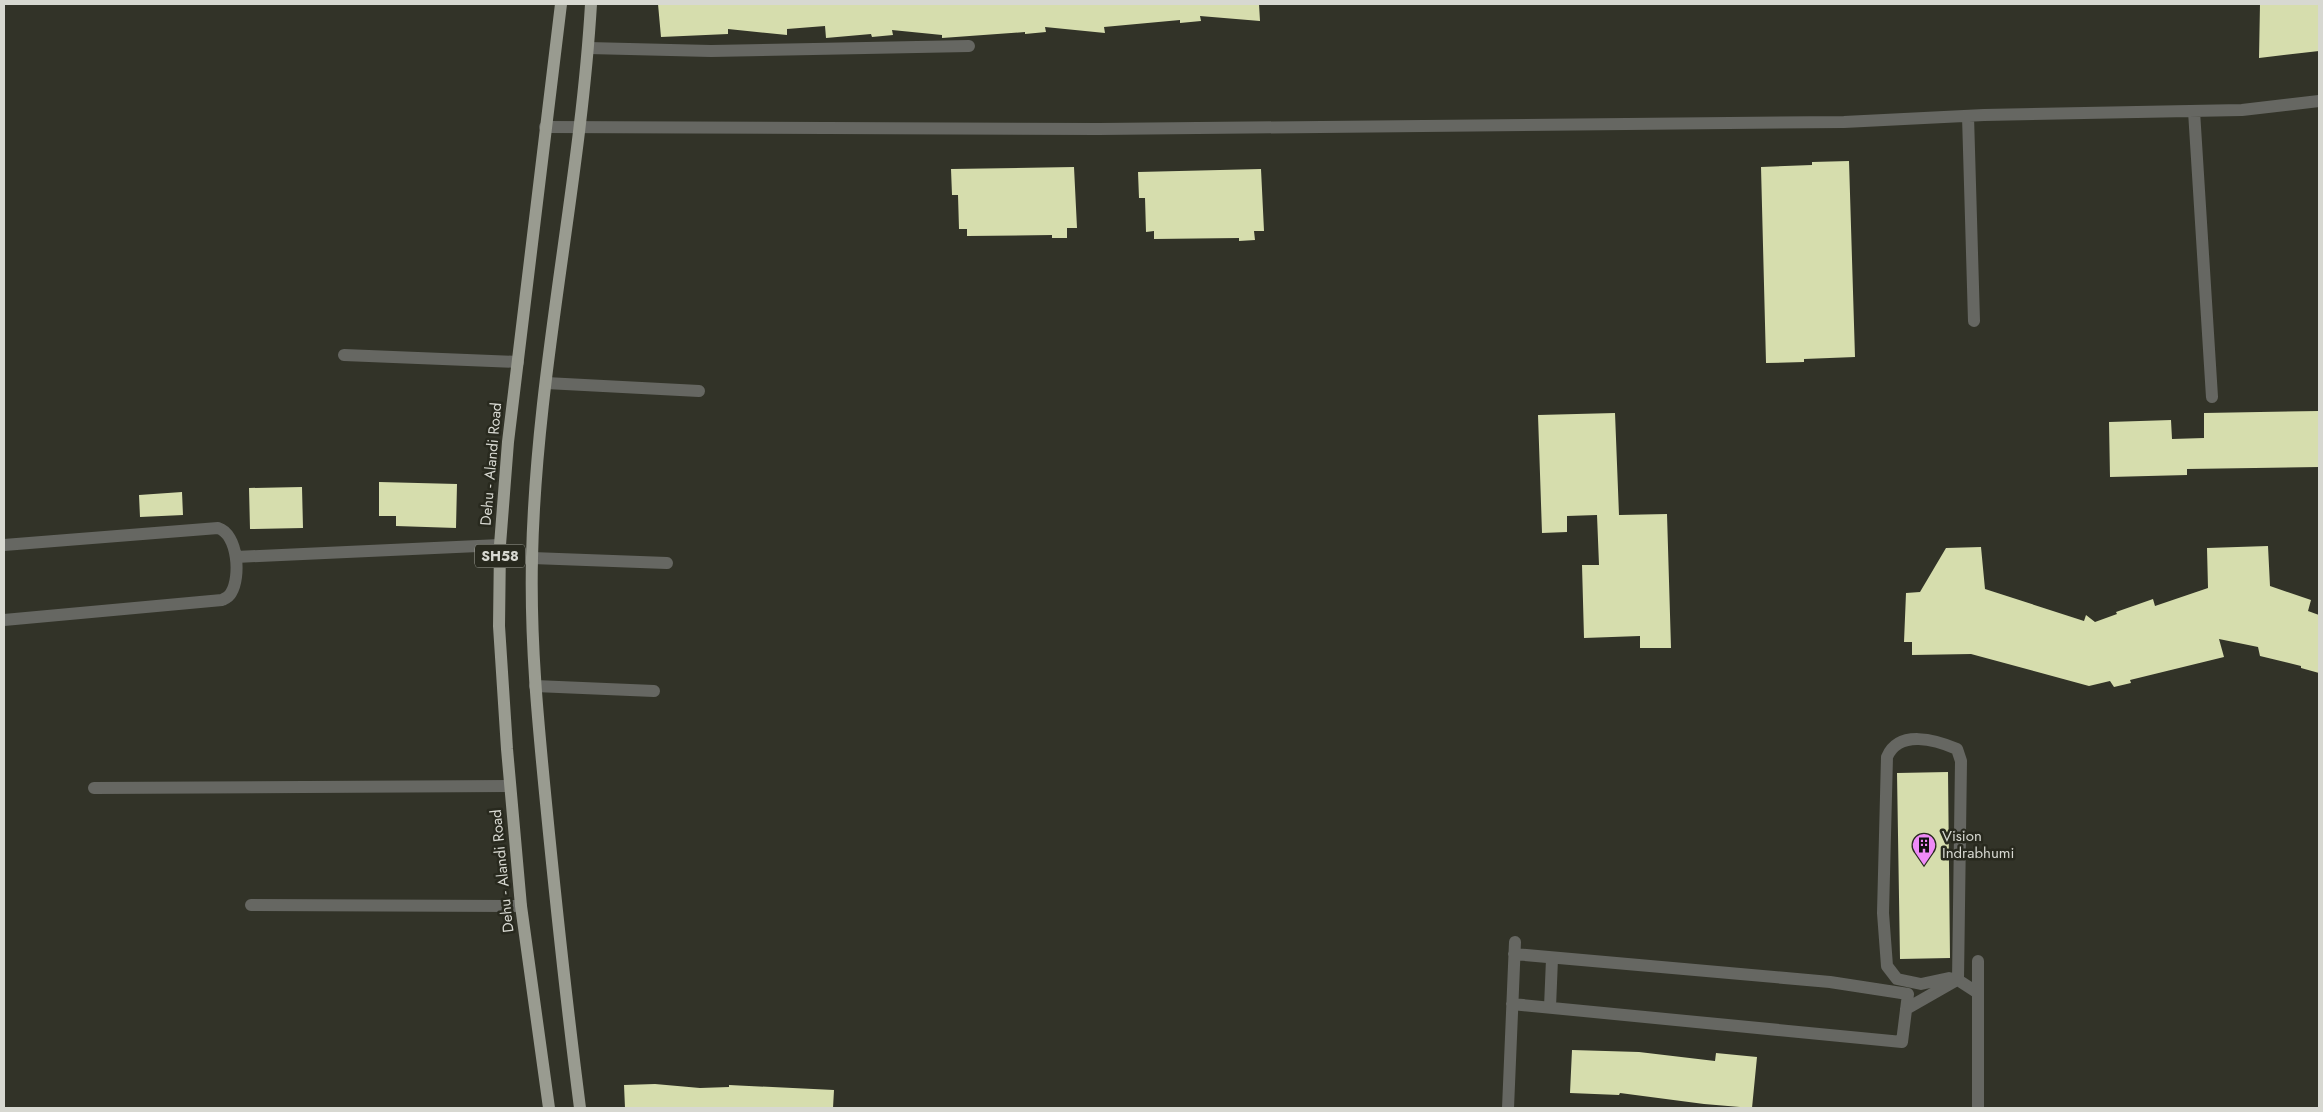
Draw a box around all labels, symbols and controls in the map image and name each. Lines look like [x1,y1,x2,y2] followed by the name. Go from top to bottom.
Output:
[475,401,507,527] street label: Dehu - Alandi Road
[475,544,525,568] road number: SH58
[485,808,519,934] street label: Dehu - Alandi Road
[1942,825,2014,864] place label: Vision Indrabhumi
[1911,832,1937,866] building icon: Vision Indrabhumi

